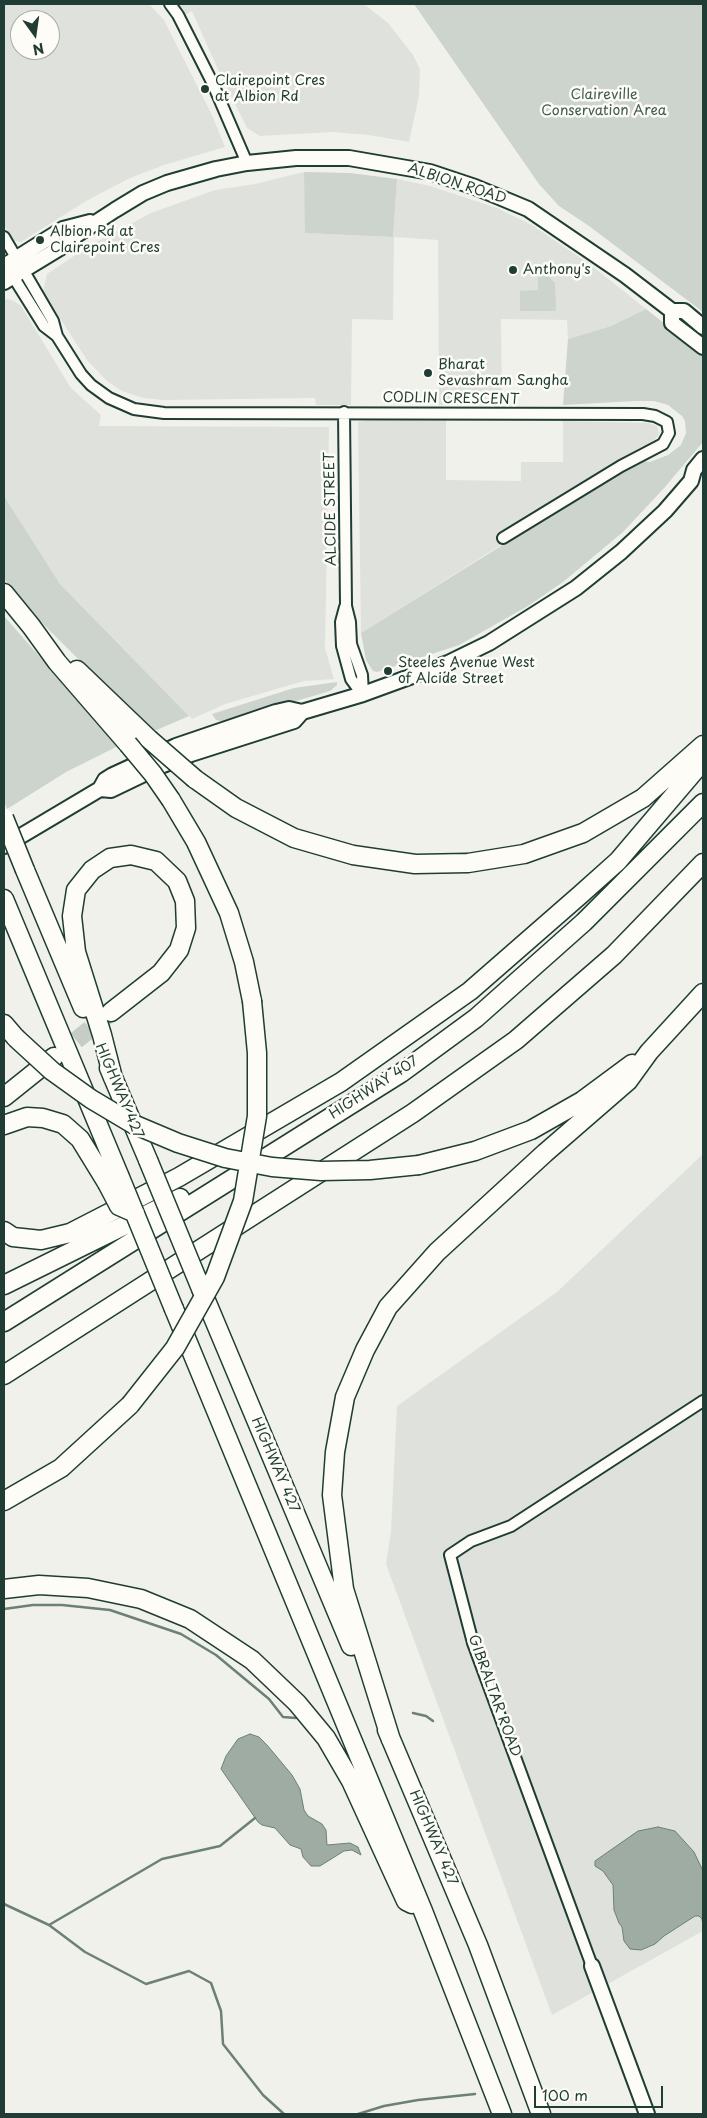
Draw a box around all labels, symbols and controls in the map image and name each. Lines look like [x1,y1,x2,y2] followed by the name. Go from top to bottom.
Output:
[10,10,60,60] north arrow
[31,38,46,61] text: N
[215,73,325,105] place label: Clairepoint Cres at Albion Rd
[199,83,211,95] marker: Clairepoint Cres at Albion Rd
[541,87,667,120] park label: Claireville Conservation Area
[406,160,508,208] street label: ALBION ROAD
[50,224,160,256] place label: Albion Rd at Clairepoint Cres
[34,234,46,246] marker: Albion Rd at Clairepoint Cres
[523,262,591,278] place label: Anthony's
[507,264,519,276] marker: Anthony's
[438,357,568,390] place label: Bharat Sevashram Sangha
[422,367,434,379] marker: Bharat Sevashram Sangha
[382,389,520,409] street label: CODLIN CRESCENT
[322,452,340,566] street label: ALCIDE STREET
[398,655,535,688] place label: Steeles Avenue West of Alcide Street
[382,665,394,677] marker: Steeles Avenue West of Alcide Street
[91,1041,147,1141] street label: HIGHWAY 427
[326,1053,422,1123] street label: HIGHWAY 407
[247,1415,303,1515] street label: HIGHWAY 427
[464,1633,524,1759] street label: GIBRALTAR ROAD
[405,1788,461,1888] street label: HIGHWAY 427
[537,2076,666,2108] scale bar
[542,2083,588,2106] text: 100 m

